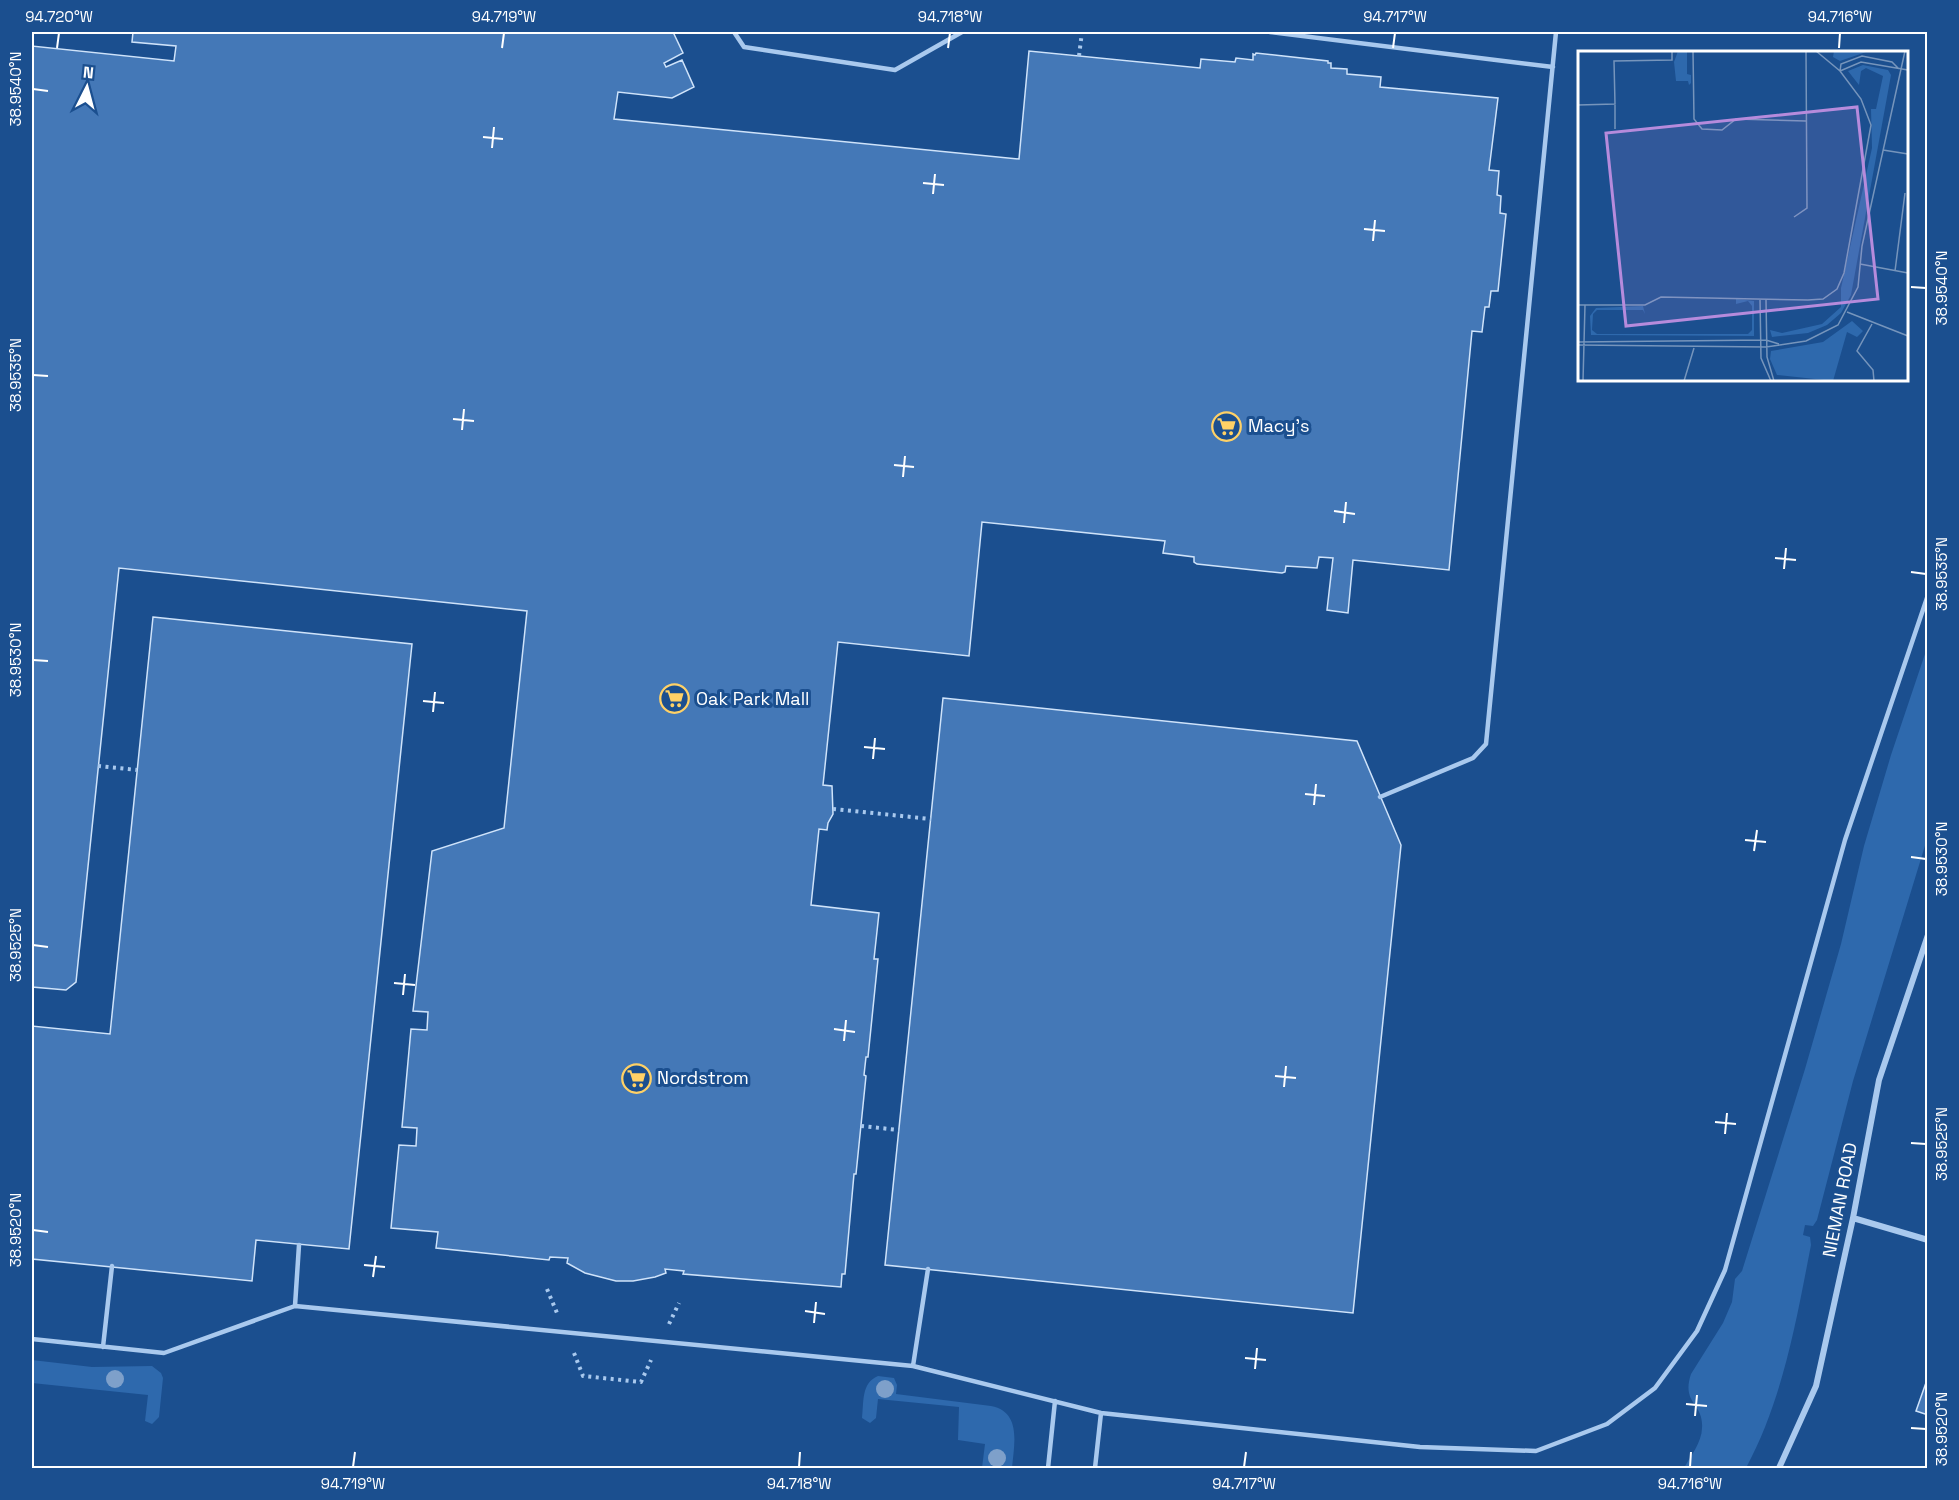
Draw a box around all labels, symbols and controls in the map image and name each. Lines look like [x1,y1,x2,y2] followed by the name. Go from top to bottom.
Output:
[25,7,93,26] text: 94.720°W
[472,7,536,26] text: 94.719°W
[918,7,982,26] text: 94.718°W
[1363,7,1427,26] text: 94.717°W
[1808,7,1872,26] text: 94.716°W
[6,51,25,127] text: 38.9540°N
[1578,51,1908,381] inset map
[57,57,117,117] north arrow
[82,62,95,84] text: N
[1932,250,1951,326] text: 38.9540°N
[6,338,25,412] text: 38.9535°N
[1211,410,1243,442] supermarket icon: Macy's
[1248,414,1309,437] place label: Macy's
[1932,537,1951,611] text: 38.9535°N
[6,623,25,697] text: 38.9530°N
[659,683,691,715] supermarket icon: Oak Park Mall
[696,687,810,710] place label: Oak Park Mall
[1932,822,1951,896] text: 38.9530°N
[6,908,25,982] text: 38.9525°N
[620,1062,652,1094] supermarket icon: Nordstrom
[657,1066,749,1089] place label: Nordstrom
[1932,1107,1951,1181] text: 38.9525°N
[1817,1141,1862,1259] street label: NIEMAN ROAD
[6,1193,25,1267] text: 38.9520°N
[1932,1392,1951,1466] text: 38.9520°N
[321,1474,385,1493] text: 94.719°W
[767,1474,831,1493] text: 94.718°W
[1212,1474,1276,1493] text: 94.717°W
[1658,1474,1722,1493] text: 94.716°W

